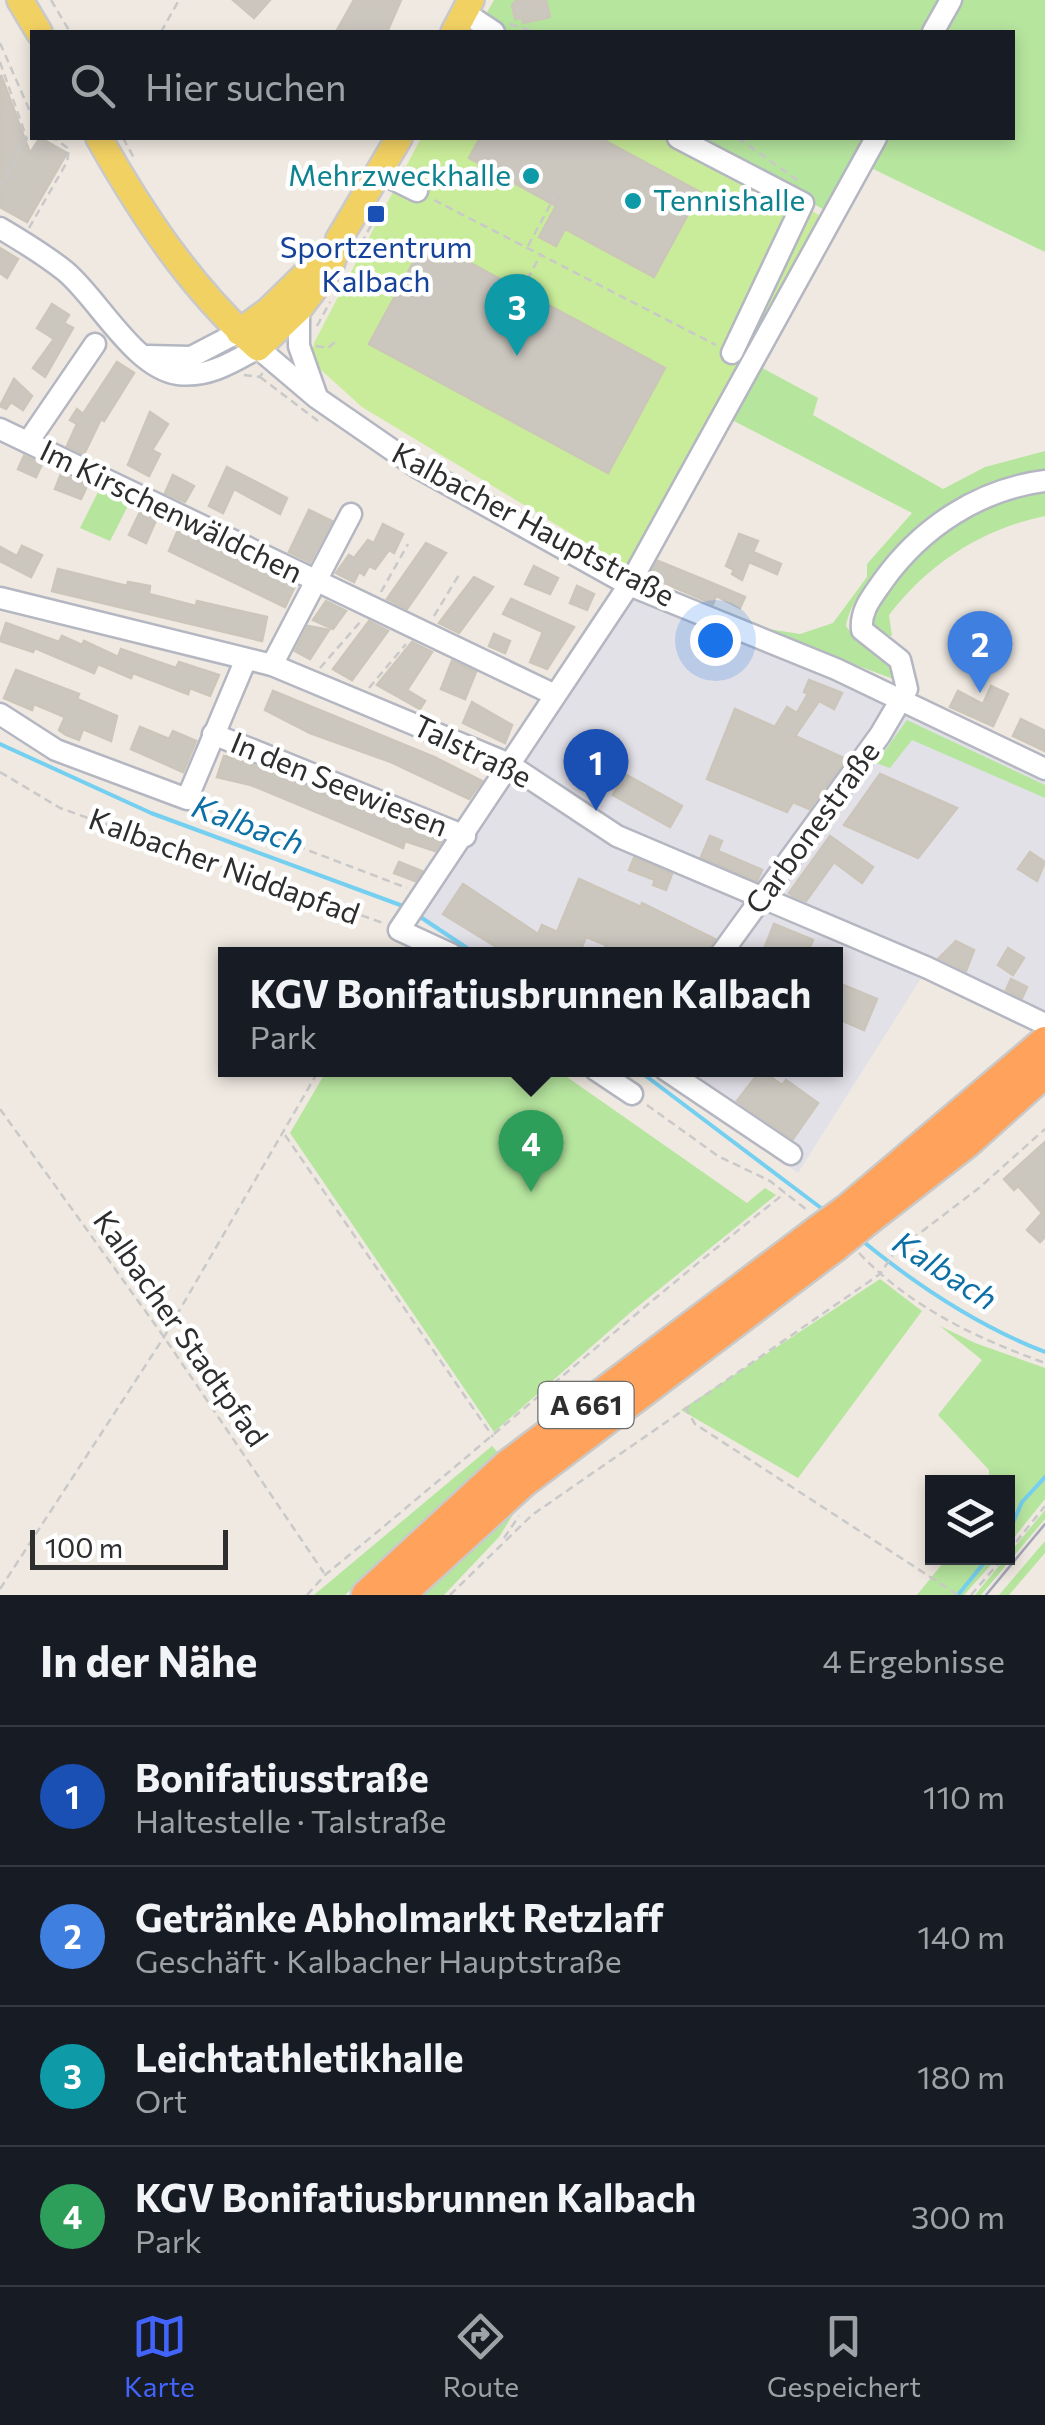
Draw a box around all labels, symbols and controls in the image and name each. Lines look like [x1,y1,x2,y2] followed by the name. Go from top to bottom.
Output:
[30,30,1015,140] search box
[65,58,120,113] icon: search
[145,62,347,109] text: Hier suchen
[288,155,511,192] place label: Mehrzweckhalle
[520,165,542,187] marker: Mehrzweckhalle
[653,180,805,217] place label: Tennishalle
[622,190,644,212] marker: Tennishalle
[365,203,387,225] marker: Sportzentrum Kalbach
[280,227,472,298] place label: Sportzentrum Kalbach
[484,274,550,356] pin: 3
[35,430,309,589] street label: Im Kirschenwäldchen
[387,433,682,613] street label: Kalbacher Hauptstraße
[948,610,1012,693] pin: 2
[690,615,741,666] your location
[408,705,538,794] street label: Talstraße
[226,722,454,843] street label: In den Seewiesen
[564,728,628,811] pin: 1
[736,733,886,920] street label: Carbonestraße
[187,784,310,862] water label: Kalbach
[85,798,365,931] street label: Kalbacher Niddapfad
[218,947,843,1077] popup
[250,969,811,1016] text: KGV Bonifatiusbrunnen Kalbach
[250,1016,317,1056] text: Park
[498,1110,564,1192] pin: 4
[87,1202,277,1453] street label: Kalbacher Stadtpfad
[886,1221,1006,1318] water label: Kalbach
[538,1382,634,1428] road number: A 661
[925,1475,1015,1565] map controls
[925,1475,1015,1565] button: layers
[30,1525,228,1570] scale bar
[45,1530,123,1564] text: 100 m
[40,1634,257,1686] text: In der Nähe
[823,1640,1005,1680] text: 4 Ergebnisse
[135,1753,429,1800] text: Bonifatiusstraße
[65,1776,80,1816] text: 1
[923,1776,1005,1816] text: 110 m
[135,1800,446,1840] text: Haltestelle · Talstraße
[135,1893,664,1940] text: Getränke Abholmarkt Retzlaff
[63,1916,82,1956] text: 2
[917,1916,1005,1956] text: 140 m
[135,1940,622,1980] text: Geschäft · Kalbacher Hauptstraße
[135,2033,464,2080] text: Leichtathletikhalle
[63,2056,82,2096] text: 3
[917,2056,1005,2096] text: 180 m
[135,2080,187,2120] text: Ort
[135,2173,696,2220] text: KGV Bonifatiusbrunnen Kalbach
[63,2196,82,2236] text: 4
[911,2196,1005,2236] text: 300 m
[135,2220,202,2260] text: Park
[124,2309,195,2403] tab: Karte
[443,2309,519,2403] tab: Route
[767,2309,921,2403] tab: Gespeichert

